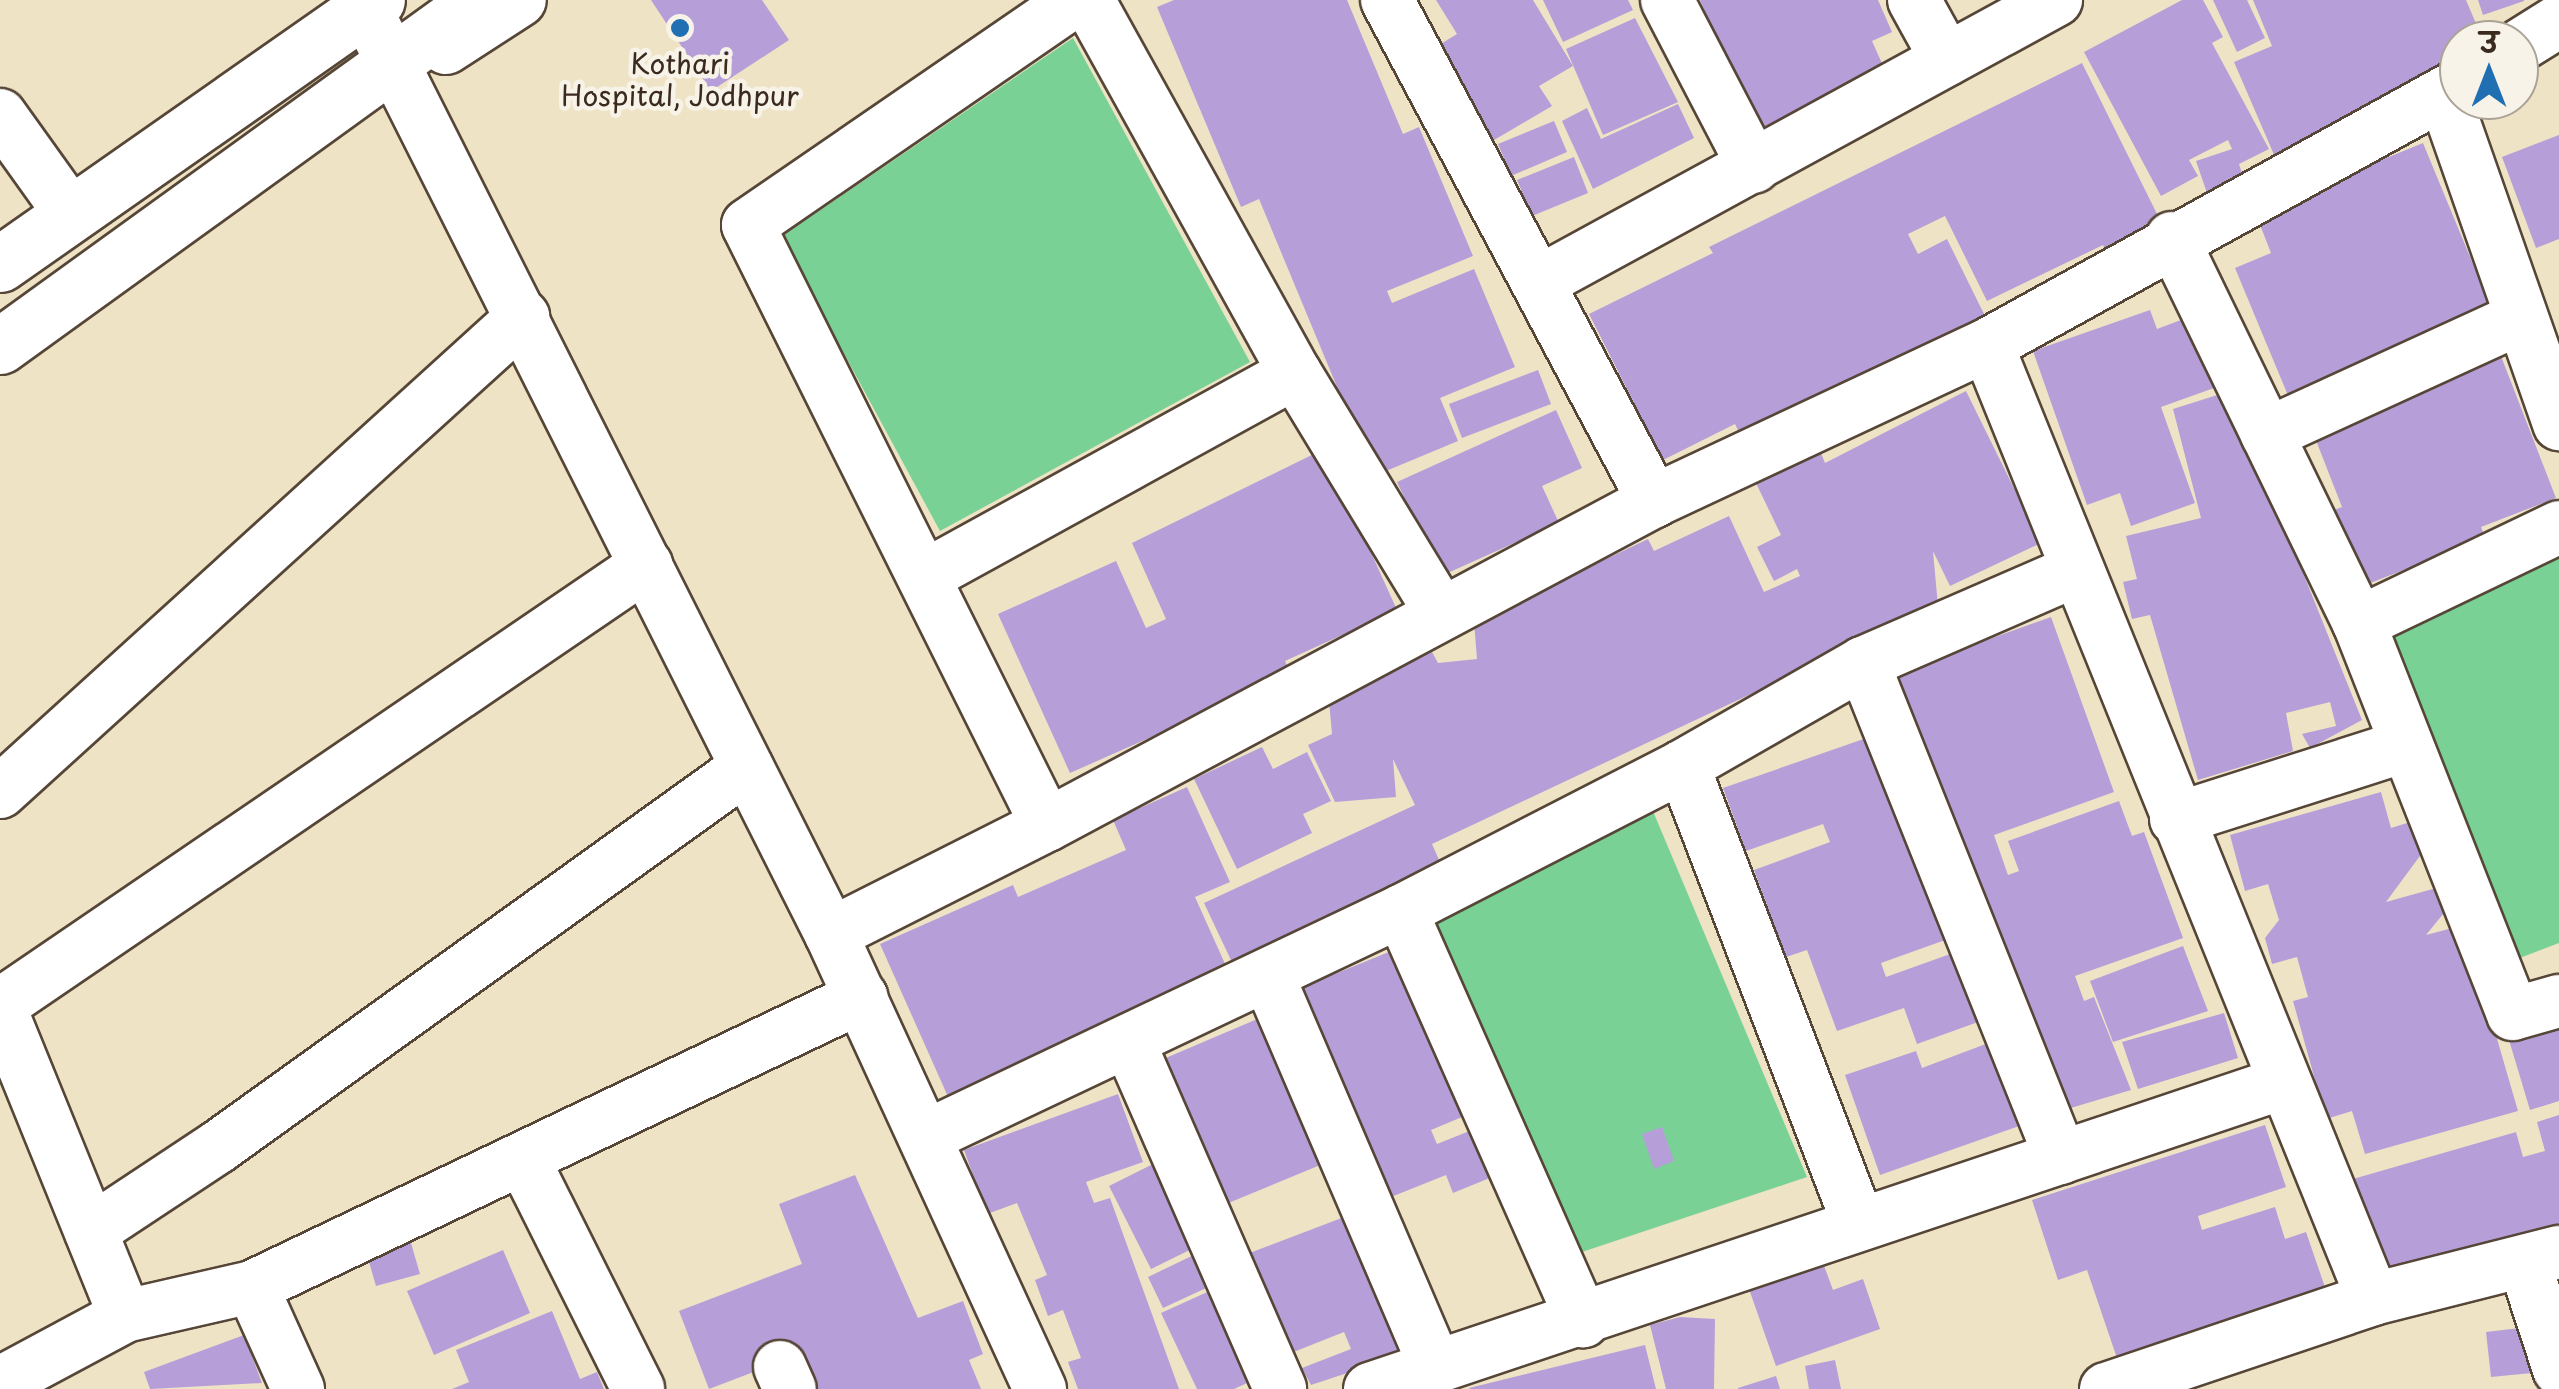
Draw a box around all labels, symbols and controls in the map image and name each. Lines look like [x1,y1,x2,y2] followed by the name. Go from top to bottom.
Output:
[667,15,693,41] marker: Kothari Hospital, Jodhpur
[2439,20,2539,120] north arrow
[2480,20,2498,63] text: उ
[560,46,800,112] place label: Kothari Hospital, Jodhpur

